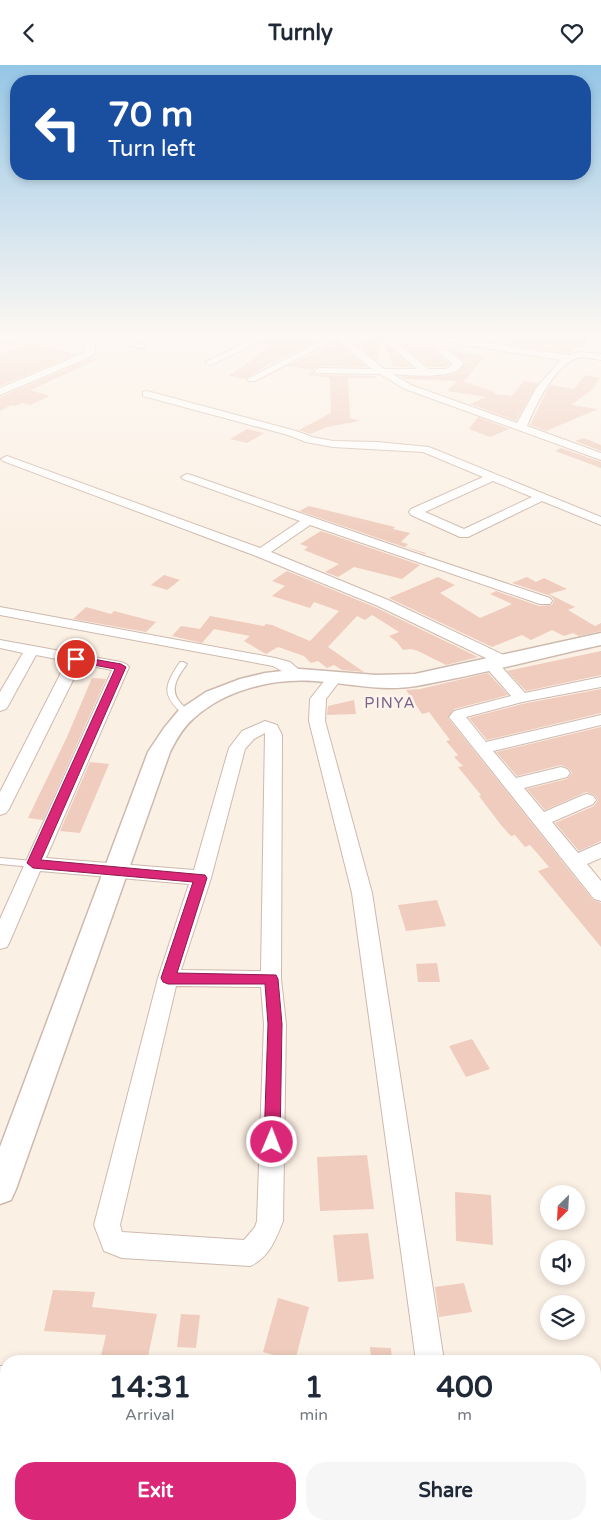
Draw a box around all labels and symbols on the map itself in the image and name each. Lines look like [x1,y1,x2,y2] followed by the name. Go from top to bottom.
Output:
[55,638,97,680] pin
[364,694,416,712] district label: PINYA
[245,1115,297,1167] position arrow
[540,1185,585,1230] north arrow

